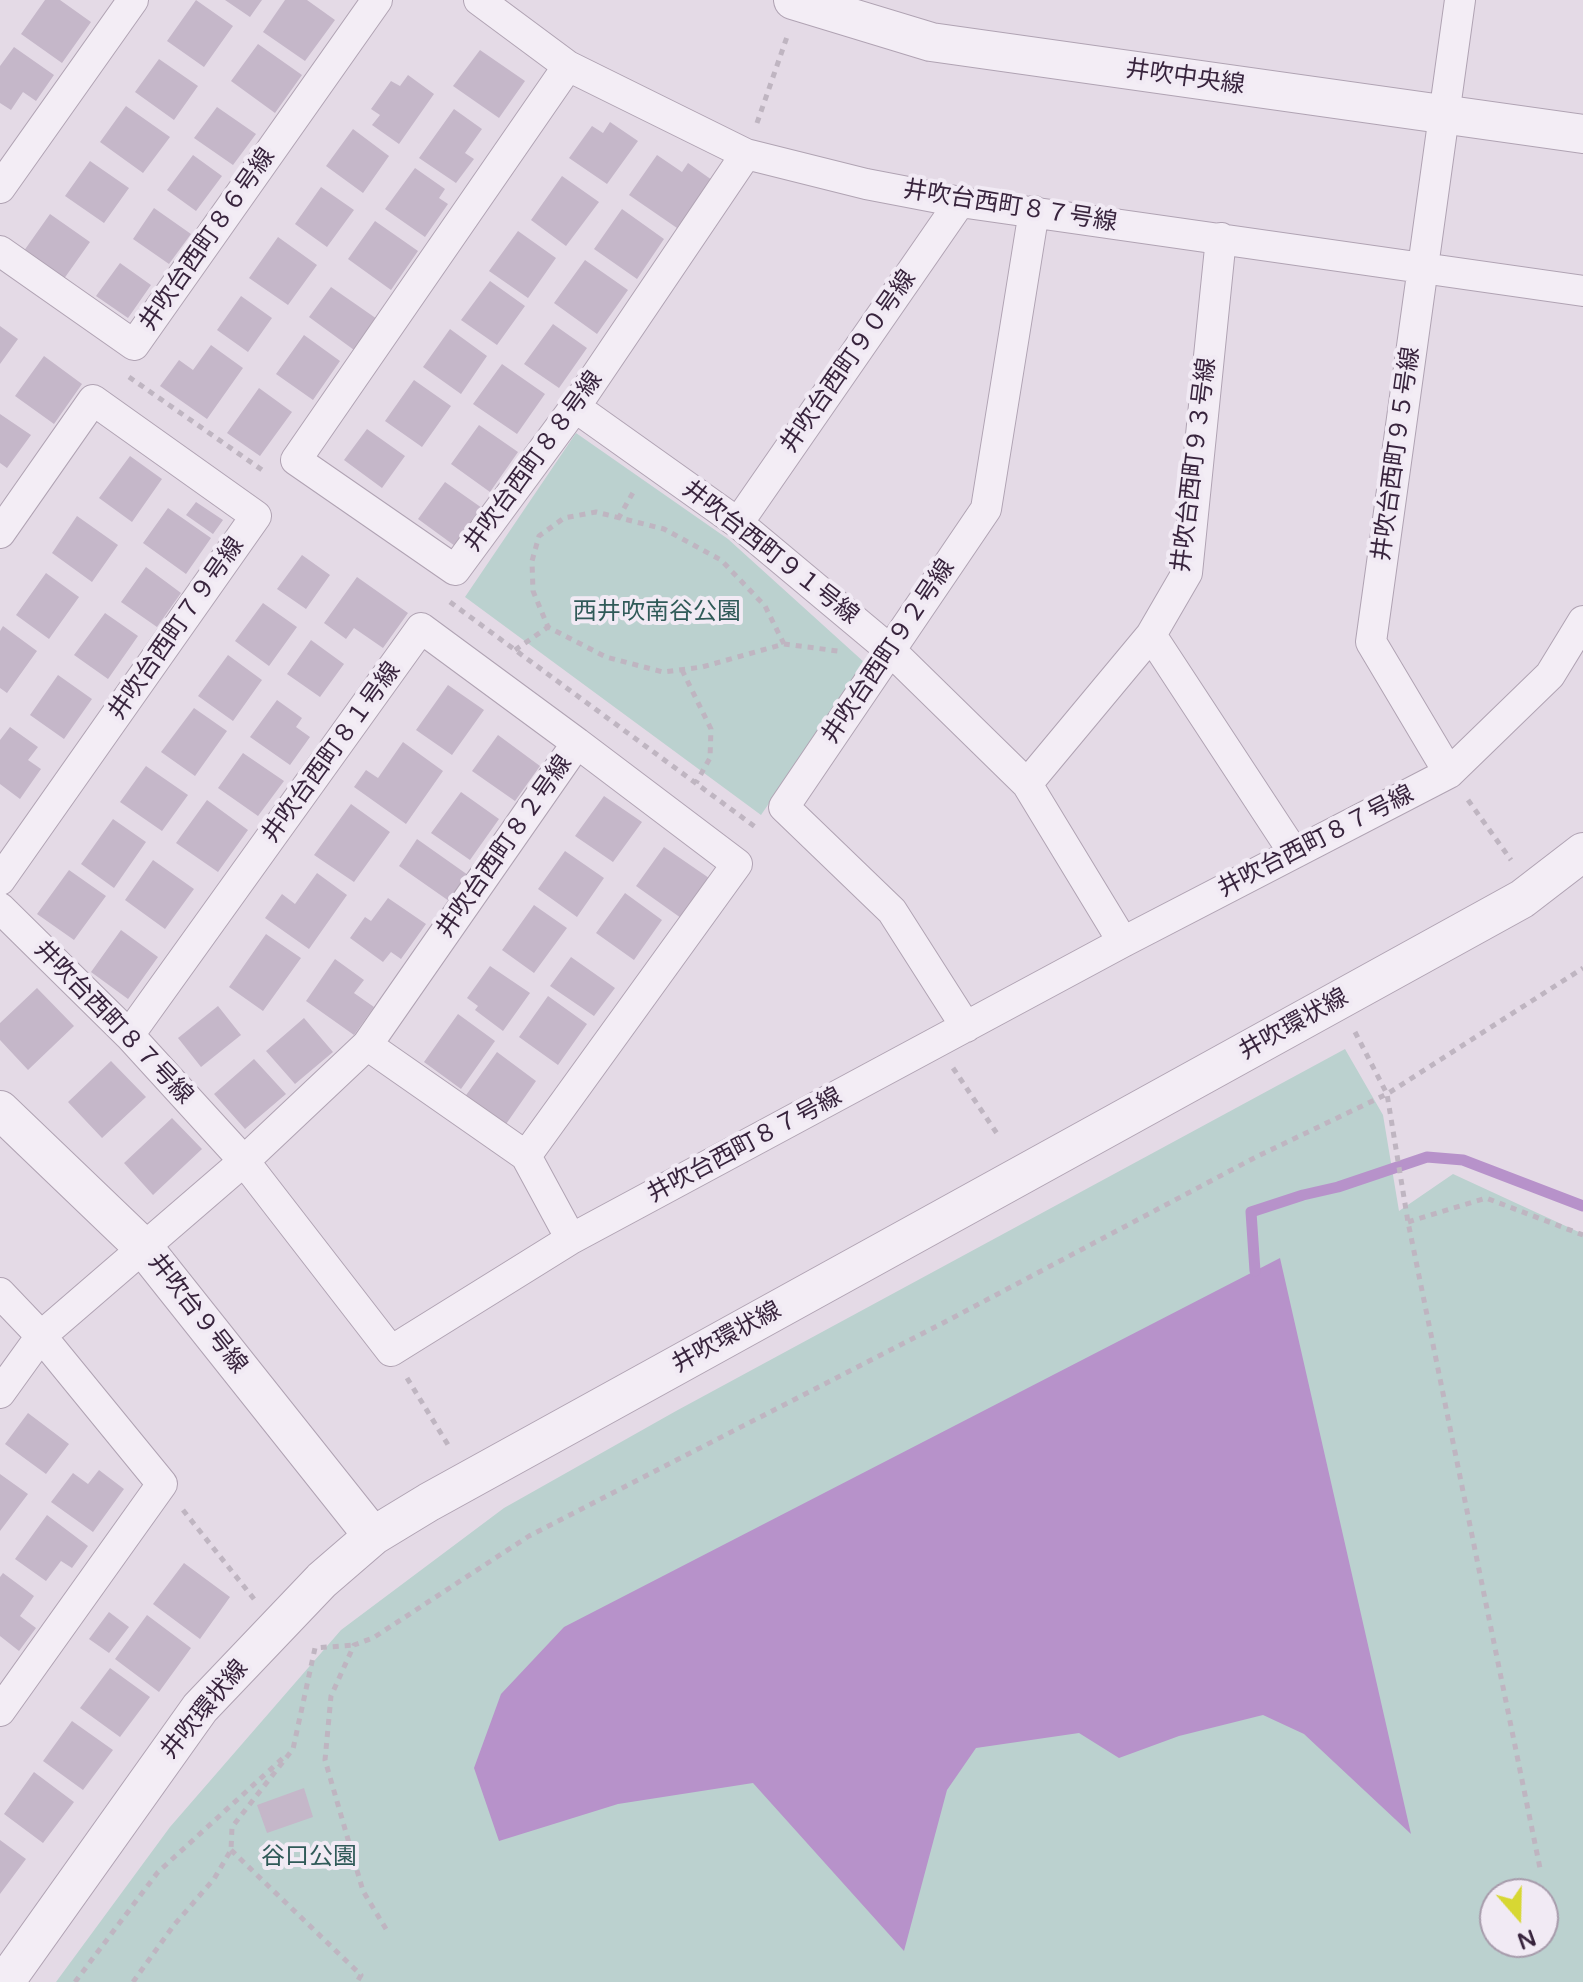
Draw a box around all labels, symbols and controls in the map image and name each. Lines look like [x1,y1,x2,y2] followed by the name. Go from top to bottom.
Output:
[1124,55,1246,101] street label: 井吹中央線
[134,143,282,337] street label: 井吹台西町８６号線
[901,176,1119,238] street label: 井吹台西町８７号線
[775,265,923,459] street label: 井吹台西町９０号線
[1368,345,1426,563] street label: 井吹台西町９５号線
[1168,356,1222,574] street label: 井吹台西町９３号線
[459,366,609,558] street label: 井吹台西町８８号線
[676,475,864,631] street label: 井吹台西町９１号線
[103,532,251,726] street label: 井吹台西町７９号線
[817,554,961,750] street label: 井吹台西町９２号線
[573,599,741,627] park label: 西井吹南谷公園
[257,657,407,849] street label: 井吹台西町８１号線
[431,750,579,944] street label: 井吹台西町８２号線
[1213,780,1419,904] street label: 井吹台西町８７号線
[28,935,198,1111] street label: 井吹台西町８７号線
[1235,983,1353,1067] street label: 井吹環状線
[643,1083,847,1209] street label: 井吹台西町８７号線
[141,1248,253,1380] street label: 井吹台９号線
[668,1296,786,1380] street label: 井吹環状線
[155,1655,255,1765] street label: 井吹環状線
[261,1844,357,1872] park label: 谷口公園
[1479,1878,1559,1958] north arrow
[1514,1923,1539,1954] text: N

